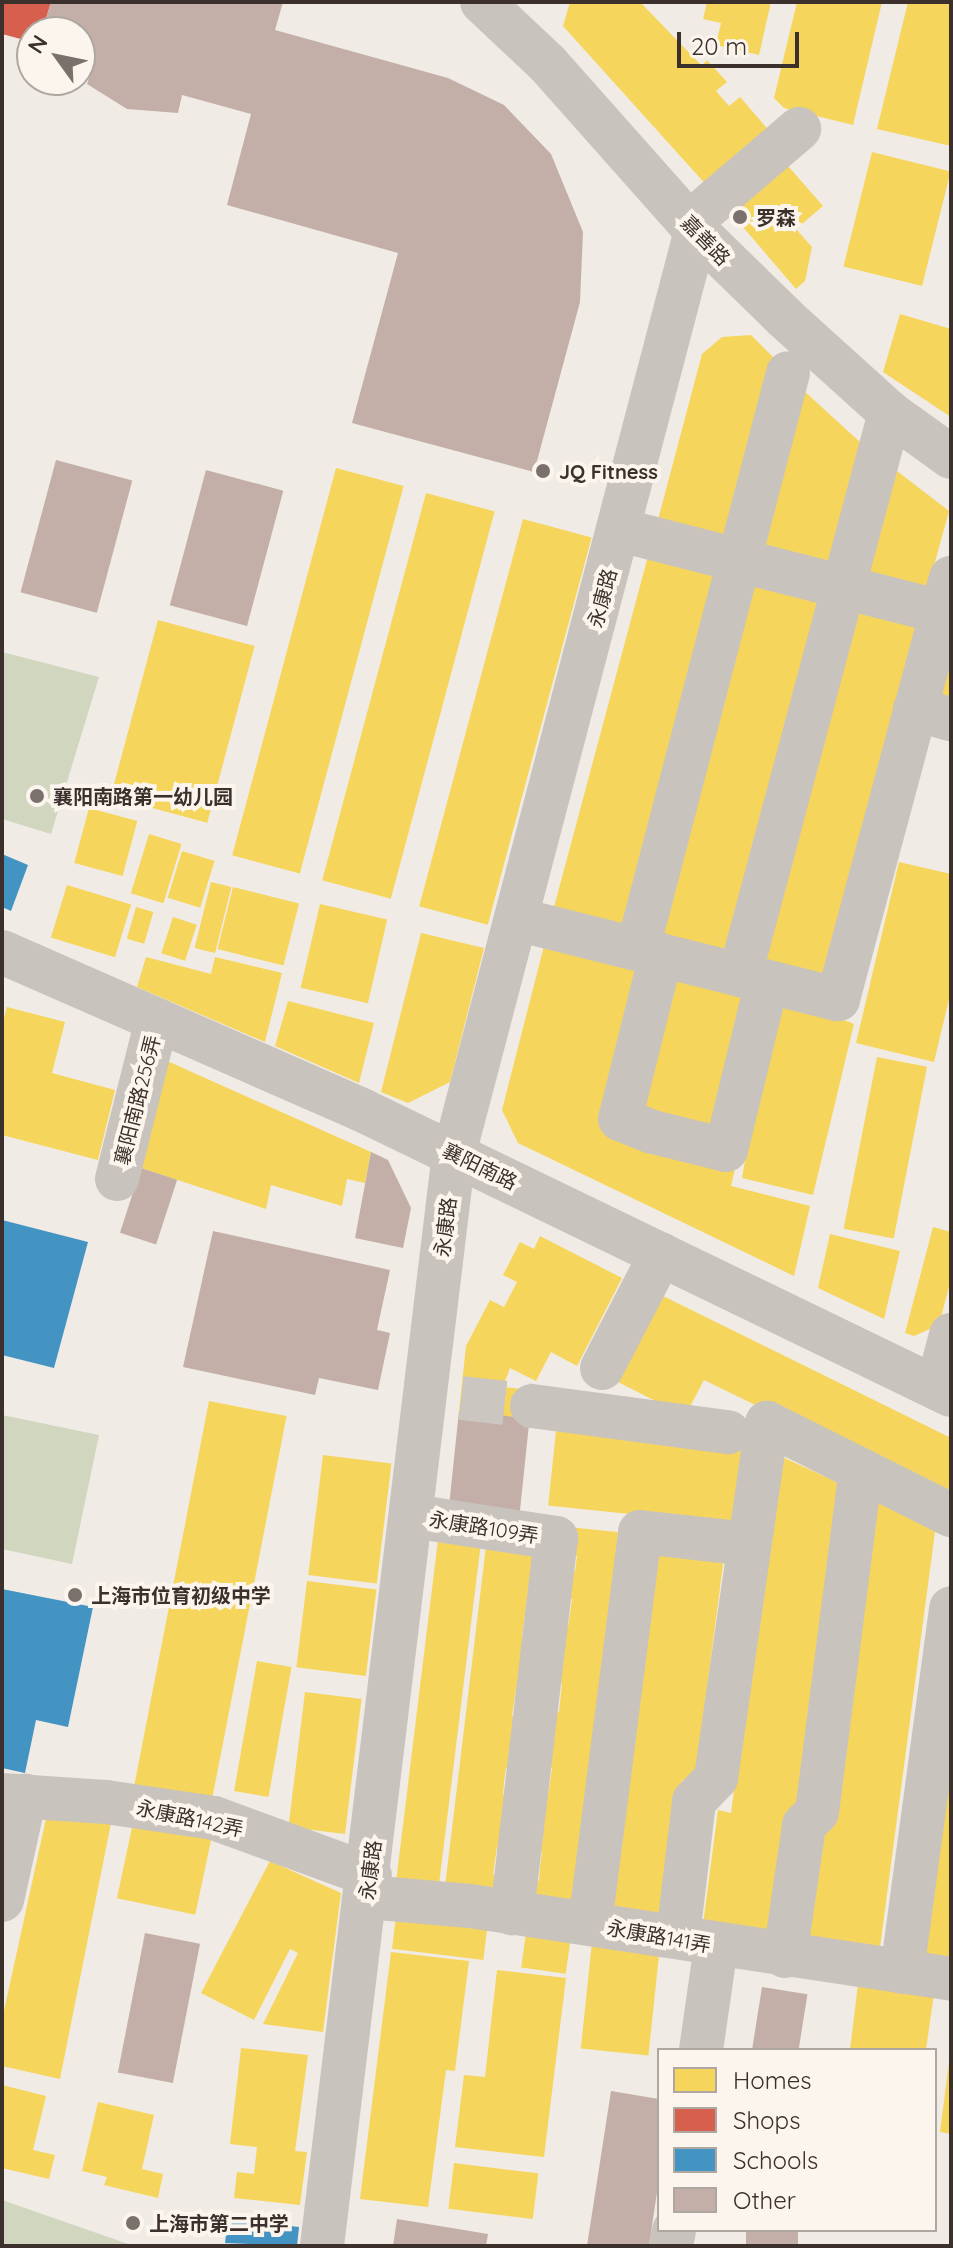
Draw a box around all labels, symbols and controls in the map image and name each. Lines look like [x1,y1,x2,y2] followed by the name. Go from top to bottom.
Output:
[16,16,96,96] north arrow
[681,16,803,66] scale bar
[21,30,54,58] text: N
[691,31,747,61] text: 20 m
[756,205,796,229] place label: 罗森
[731,208,749,226] marker: 罗森
[677,210,735,270] street label: 嘉善路
[559,459,658,483] place label: JQ Fitness
[534,462,552,480] marker: JQ Fitness
[583,566,621,630] street label: 永康路
[53,784,233,808] place label: 襄阳南路第一幼儿园
[28,787,46,805] marker: 襄阳南路第一幼儿园
[109,1033,165,1167] street label: 襄阳南路256弄
[439,1138,521,1194] street label: 襄阳南路
[429,1196,461,1258] street label: 永康路
[428,1507,540,1547] street label: 永康路109弄
[91,1583,271,1607] place label: 上海市位育初级中学
[66,1586,84,1604] marker: 上海市位育初级中学
[134,1795,246,1841] street label: 永康路142弄
[354,1839,386,1901] street label: 永康路
[605,1915,713,1957] street label: 永康路141弄
[657,2048,937,2232] legend
[733,2065,811,2095] text: Homes
[733,2105,800,2135] text: Shops
[733,2145,818,2175] text: Schools
[733,2185,796,2215] text: Other
[149,2211,289,2235] place label: 上海市第二中学
[124,2214,142,2232] marker: 上海市第二中学

